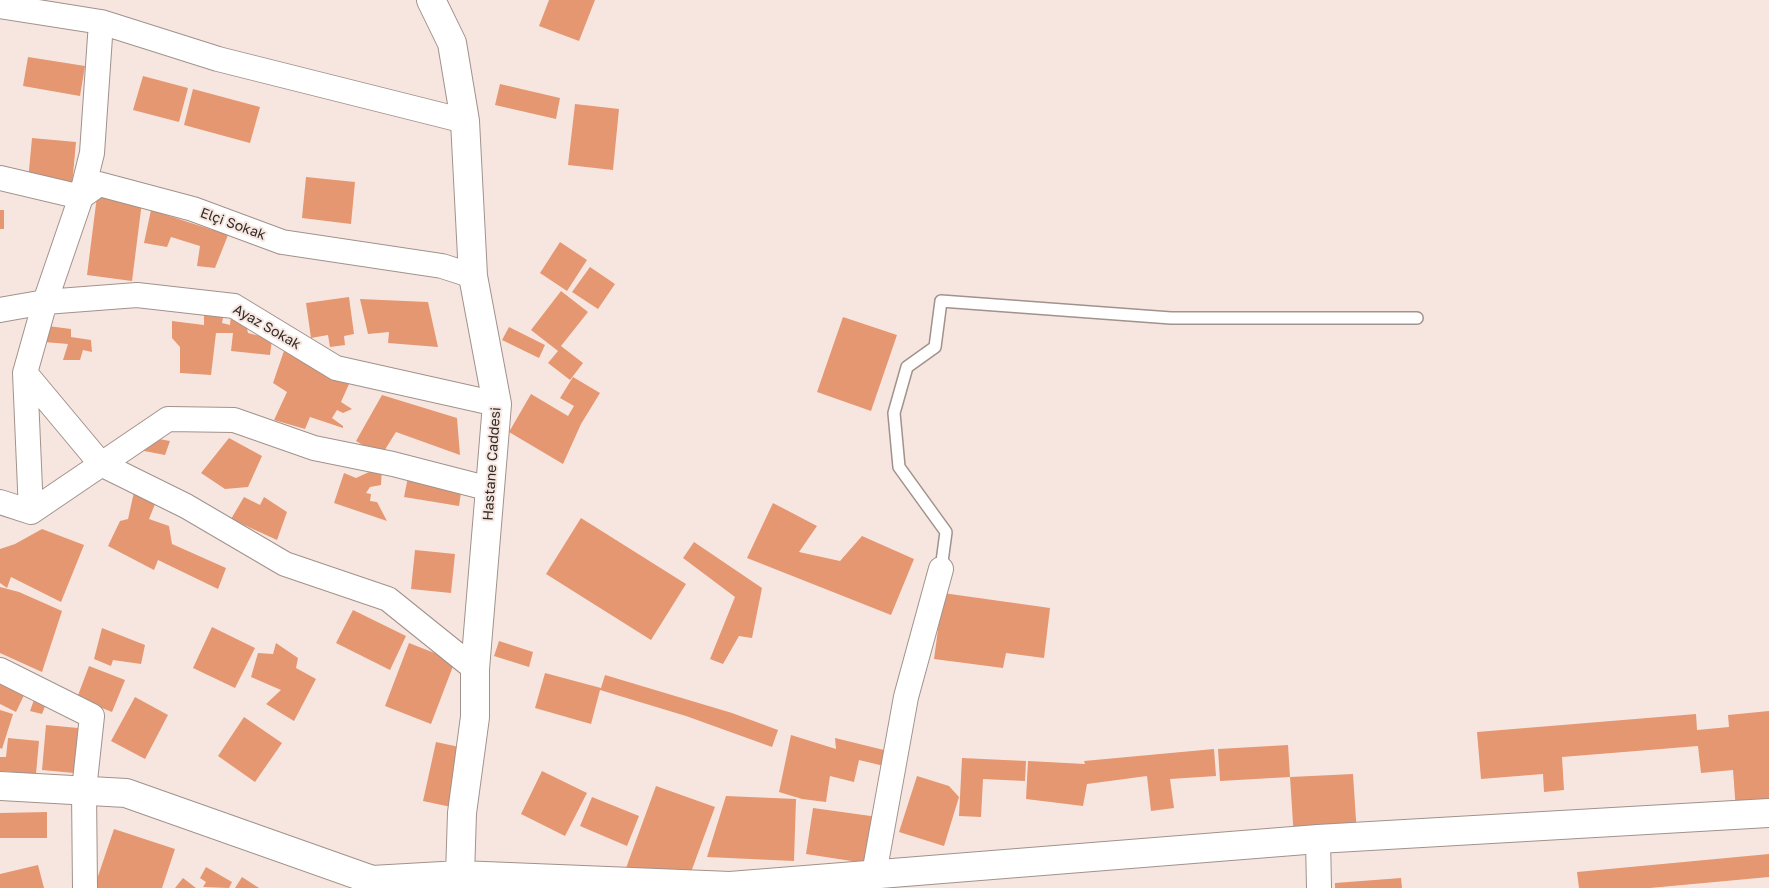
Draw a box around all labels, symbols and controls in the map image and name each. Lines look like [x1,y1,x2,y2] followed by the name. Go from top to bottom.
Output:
[198,204,268,244] street label: Elçi Sokak
[230,301,304,353] street label: Ayaz Sokak
[480,407,504,521] street label: Hastane Caddesi

